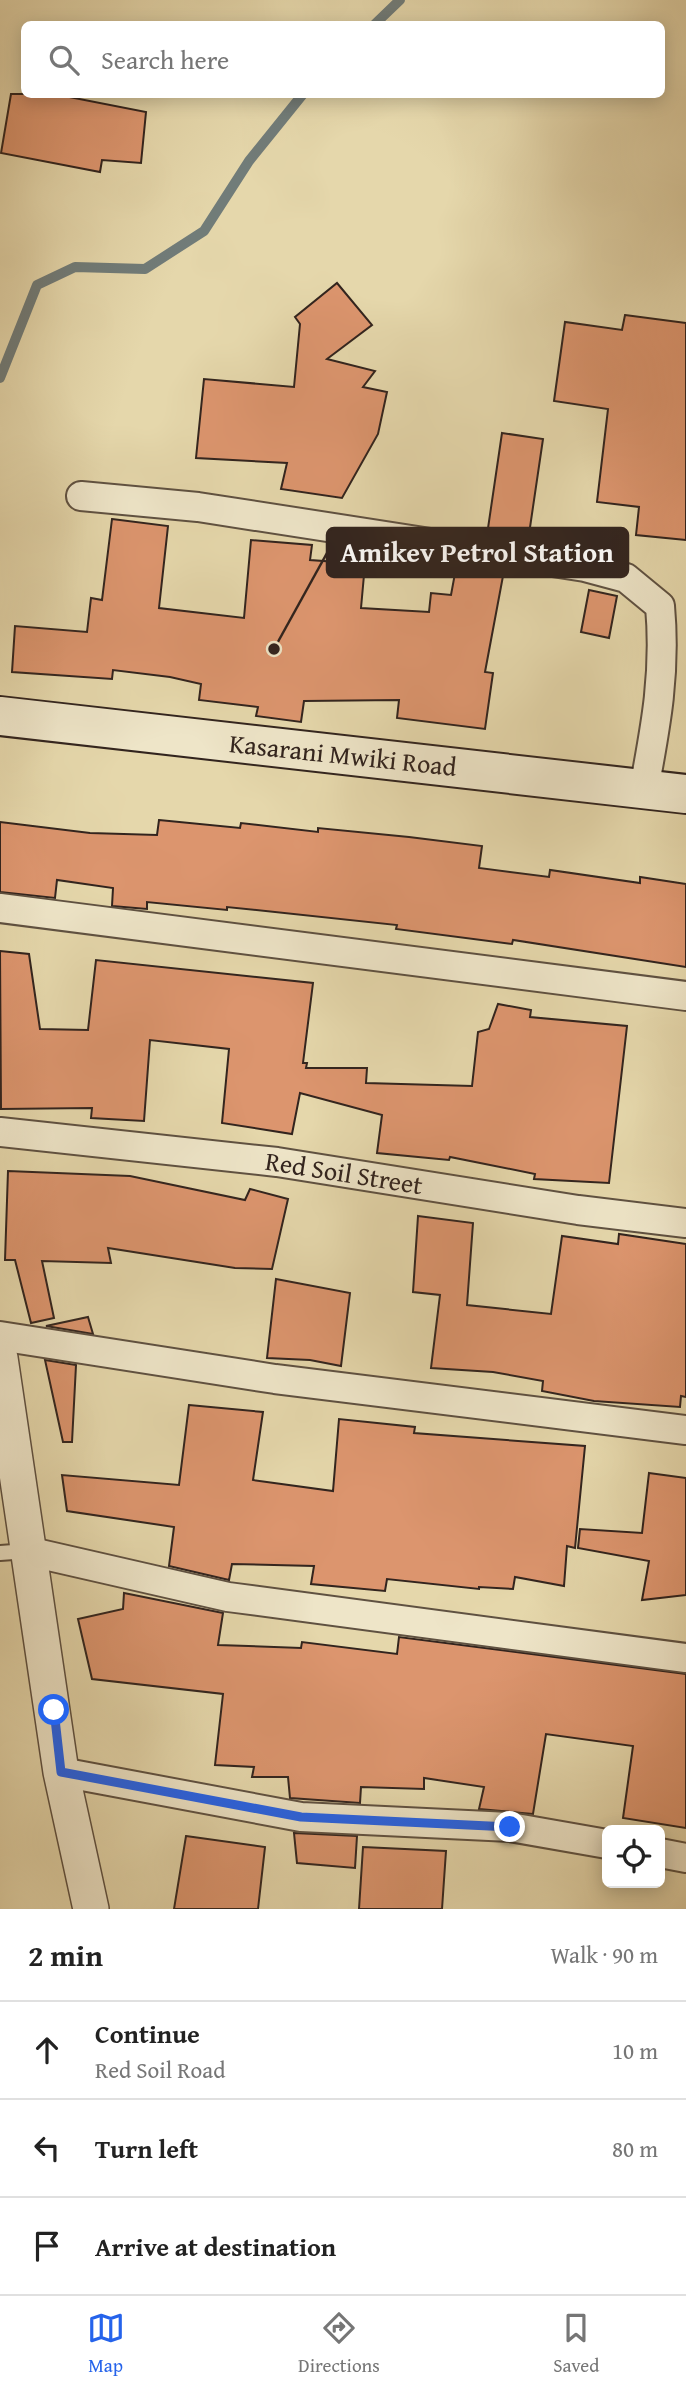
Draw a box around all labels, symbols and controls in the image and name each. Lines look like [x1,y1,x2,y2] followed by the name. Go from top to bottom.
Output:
[21,21,665,98] search box
[101,40,229,79] text: Search here
[45,41,83,79] icon: search
[327,528,628,577] callout: Amikev Petrol Station
[340,531,614,572] text: Amikev Petrol Station
[227,723,459,786] street label: Kasarani Mwiki Road
[263,1141,426,1204] street label: Red Soil Street
[38,1694,69,1725] route start
[494,1811,525,1842] route end
[602,1825,665,1888] map controls
[602,1825,665,1888] button: locate
[28,1933,103,1977] text: 2 min
[550,1938,658,1971] text: Walk · 90 m
[95,2014,200,2053] text: Continue
[28,2031,66,2069] icon: ahead
[612,2034,658,2067] text: 10 m
[95,2053,225,2086] text: Red Soil Road
[28,2129,66,2167] icon: left
[95,2129,198,2168] text: Turn left
[612,2132,658,2165] text: 80 m
[28,2227,66,2265] icon: arrive
[95,2227,336,2266] text: Arrive at destination
[87,2309,125,2379] tab: Map
[298,2309,380,2379] tab: Directions
[553,2309,599,2379] tab: Saved

